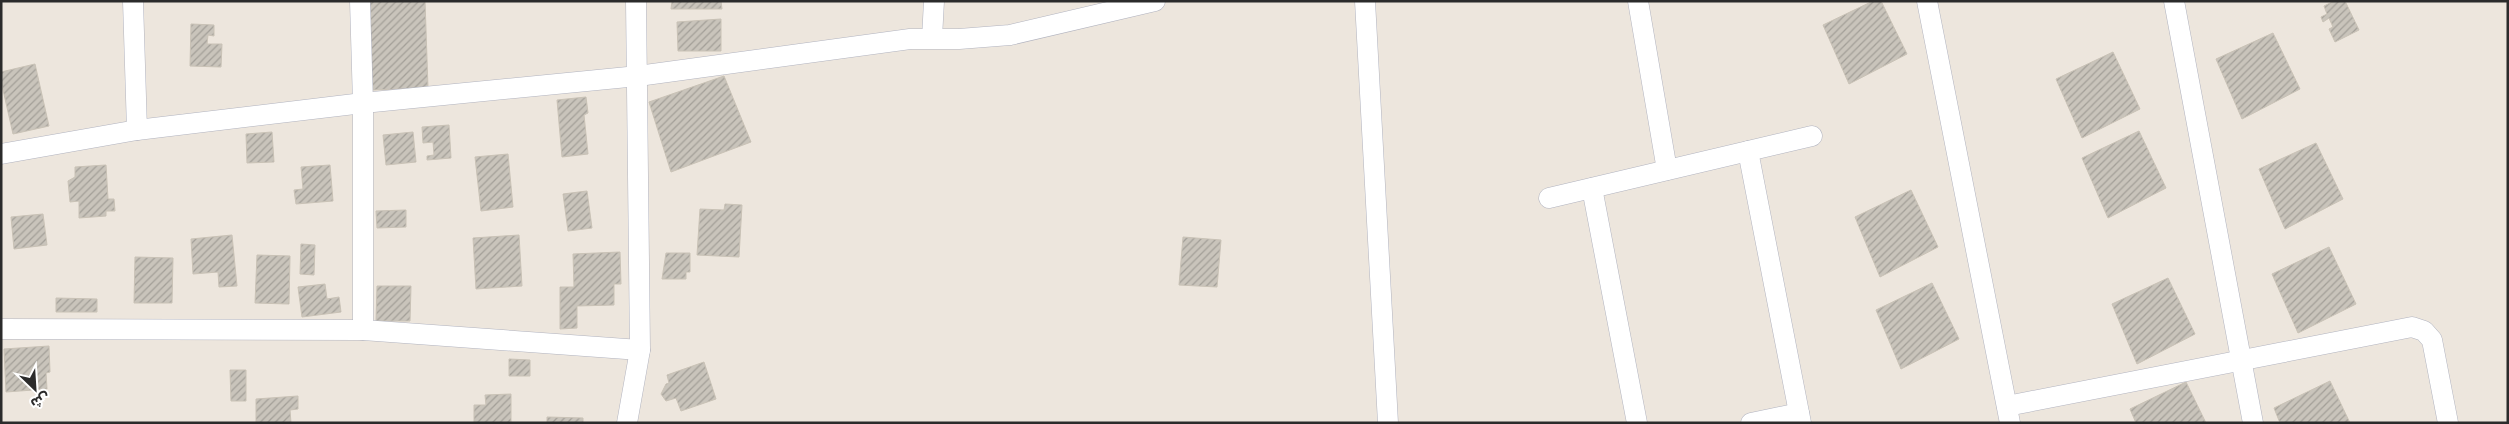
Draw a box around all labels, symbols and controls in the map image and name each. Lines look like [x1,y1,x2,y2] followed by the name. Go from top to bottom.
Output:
[10,364,60,414] north arrow
[28,389,53,413] text: ش

